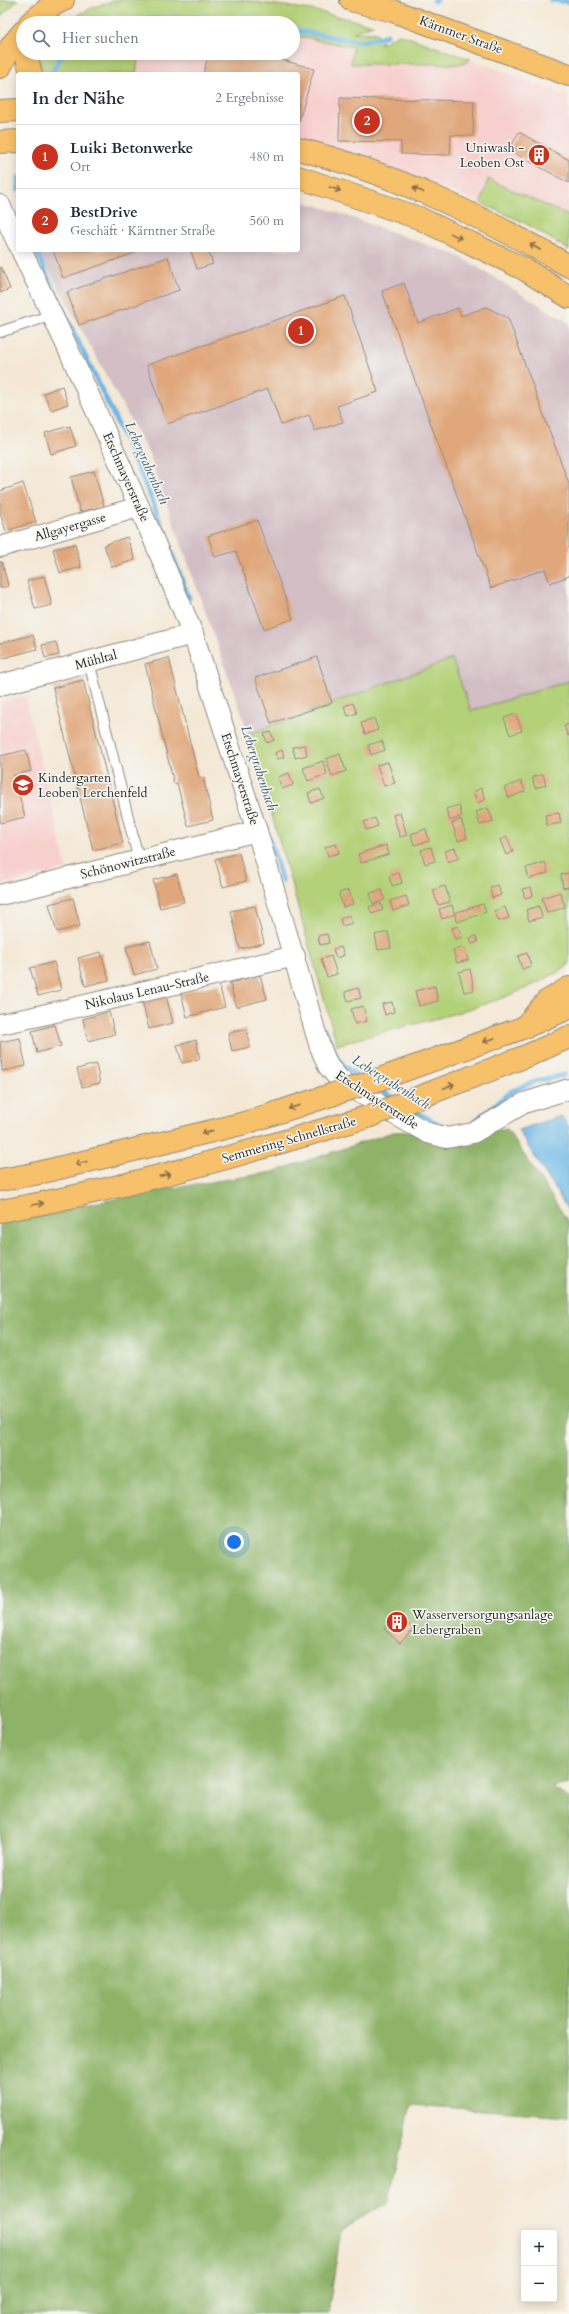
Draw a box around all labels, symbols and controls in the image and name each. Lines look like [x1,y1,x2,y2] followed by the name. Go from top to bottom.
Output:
[417,12,505,59] street label: Kärntner Straße
[16,16,300,60] search box
[30,27,52,49] icon: search
[62,28,139,48] text: Hier suchen
[32,87,125,110] text: In der Nähe
[215,89,284,107] text: 2 Ergebnisse
[354,106,380,136] pin: 2
[70,138,193,158] text: Luiki Betonwerke
[460,139,524,172] place label: Uniwash - Leoben Ost
[526,142,552,168] building icon: Uniwash - Leoben Ost
[42,148,48,166] text: 1
[250,148,284,166] text: 480 m
[70,158,90,176] text: Ort
[329,185,341,193] one-way arrow
[413,185,425,193] one-way arrow
[70,202,138,222] text: BestDrive
[42,212,48,230] text: 2
[250,212,284,230] text: 560 m
[70,222,215,240] text: Geschäft · Kärntner Straße
[450,233,462,240] one-way arrow
[529,242,541,250] one-way arrow
[288,316,314,346] pin: 1
[120,419,174,508] water label: Lebergrabenbach
[98,429,154,525] street label: Etschmayerstraße
[32,508,108,546] street label: Allgayergasse
[73,646,120,674] street label: Mühltal
[236,723,282,813] water label: Lebergrabenbach
[217,731,263,828] street label: Etschmayerstraße
[38,769,148,802] place label: Kindergarten Leoben Lerchenfeld
[10,772,36,798] school or university icon: Kindergarten Leoben Lerchenfeld
[79,842,178,884] street label: Schönowitzstraße
[83,968,211,1014] street label: Nikolaus Lenau-Straße
[483,1037,495,1045] one-way arrow
[348,1050,434,1114] water label: Lebergrabenbach
[332,1066,422,1134] street label: Etschmayerstraße
[442,1082,454,1090] one-way arrow
[288,1104,301,1111] one-way arrow
[220,1112,358,1168] street label: Semmering Schnellstraße
[201,1128,214,1136] one-way arrow
[75,1159,88,1167] one-way arrow
[158,1171,171,1179] one-way arrow
[31,1200,44,1208] one-way arrow
[224,1532,244,1552] your location
[411,1606,553,1639] place label: Wasserversorgungsanlage Lebergraben
[384,1609,410,1635] building icon: Wasserversorgungsanlage Lebergraben
[521,2230,557,2302] map controls
[521,2230,557,2266] button: +
[521,2266,557,2302] button: −

